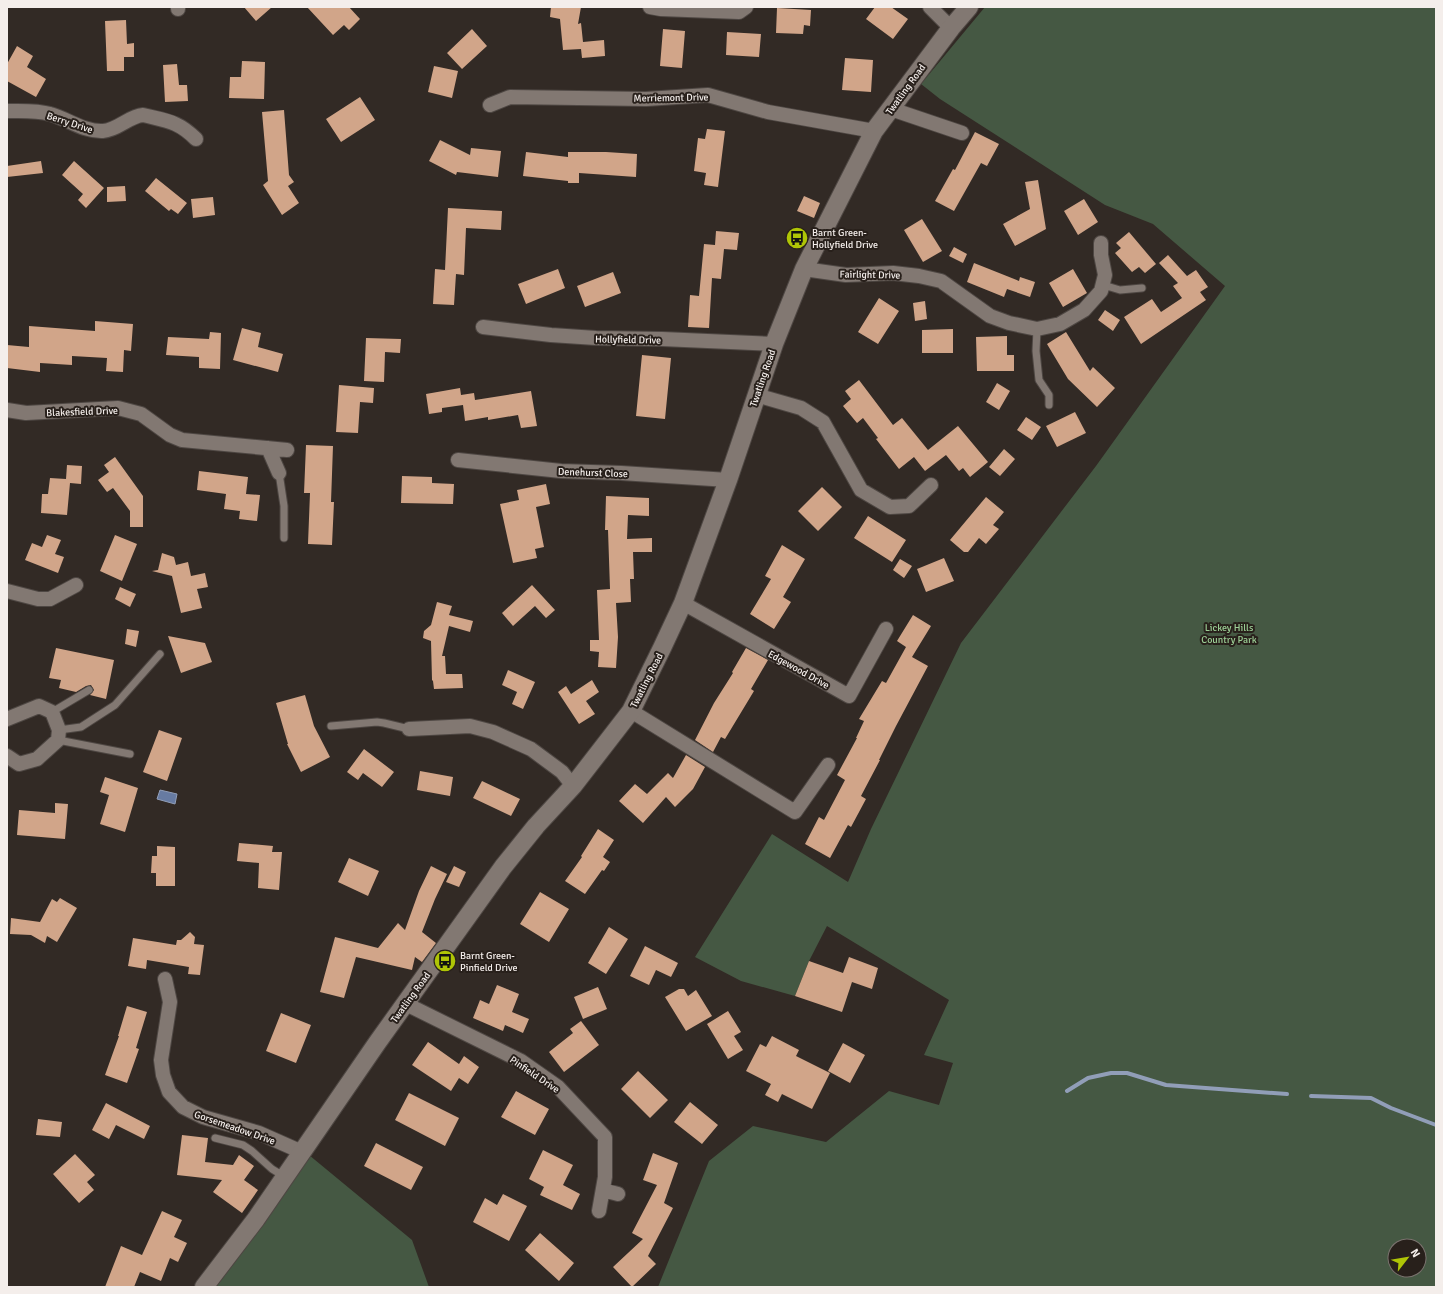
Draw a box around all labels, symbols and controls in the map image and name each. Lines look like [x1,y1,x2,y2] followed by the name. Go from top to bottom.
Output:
[883,62,928,117] street label: Twatling Road
[633,91,709,105] street label: Merriemont Drive
[45,110,94,136] street label: Berry Drive
[784,225,810,251] bus stop icon: Barnt Green- Hollyfield Drive
[812,227,878,251] place label: Barnt Green- Hollyfield Drive
[840,268,900,282] street label: Fairlight Drive
[595,333,661,347] street label: Hollyfield Drive
[748,348,778,409] street label: Twatling Road
[46,405,118,419] street label: Blakesfield Drive
[558,466,628,480] street label: Denehurst Close
[1201,622,1257,646] park label: Lickey Hills Country Park
[766,648,831,692] street label: Edgewood Drive
[628,651,666,710] street label: Twatling Road
[432,948,458,974] bus stop icon: Barnt Green- Pinfield Drive
[460,950,517,974] place label: Barnt Green- Pinfield Drive
[388,970,433,1025] street label: Twatling Road
[507,1054,562,1096] street label: Pinfield Drive
[193,1108,277,1147] street label: Gorsemeadow Drive
[1387,1238,1427,1278] north arrow
[1408,1246,1423,1260] text: N

